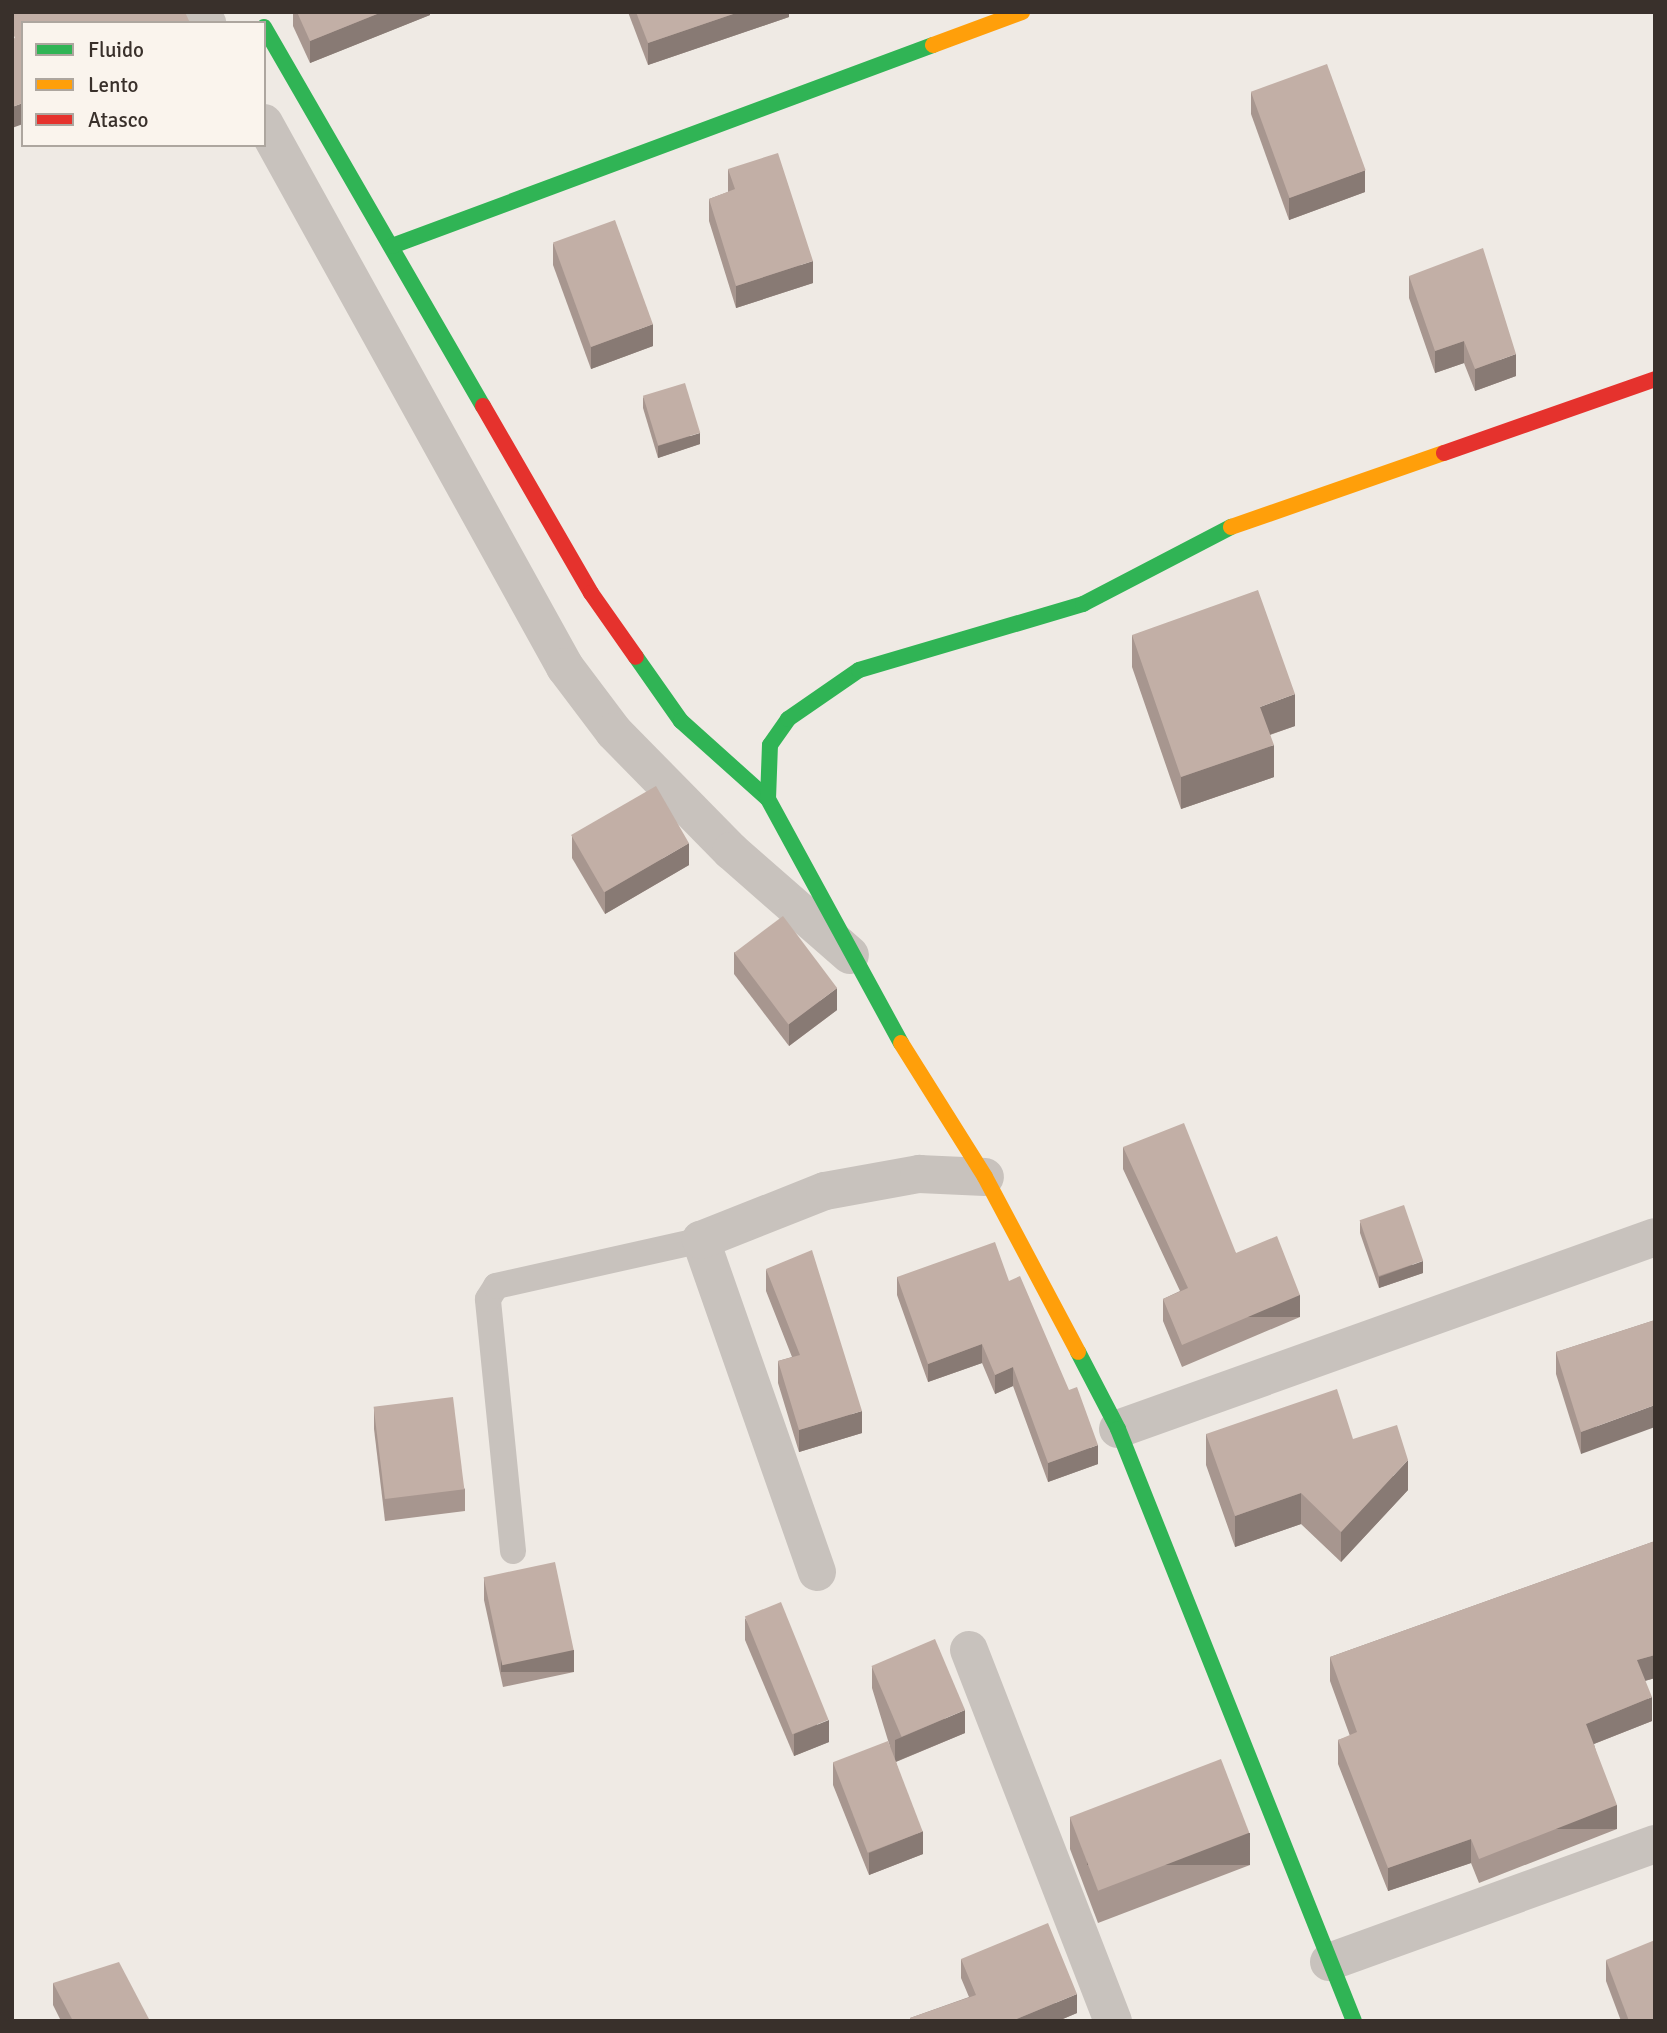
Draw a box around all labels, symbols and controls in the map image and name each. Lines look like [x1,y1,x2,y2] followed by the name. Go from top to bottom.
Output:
[21,21,266,147] legend
[88,37,144,63] text: Fluido
[88,72,138,98] text: Lento
[88,107,148,133] text: Atasco

